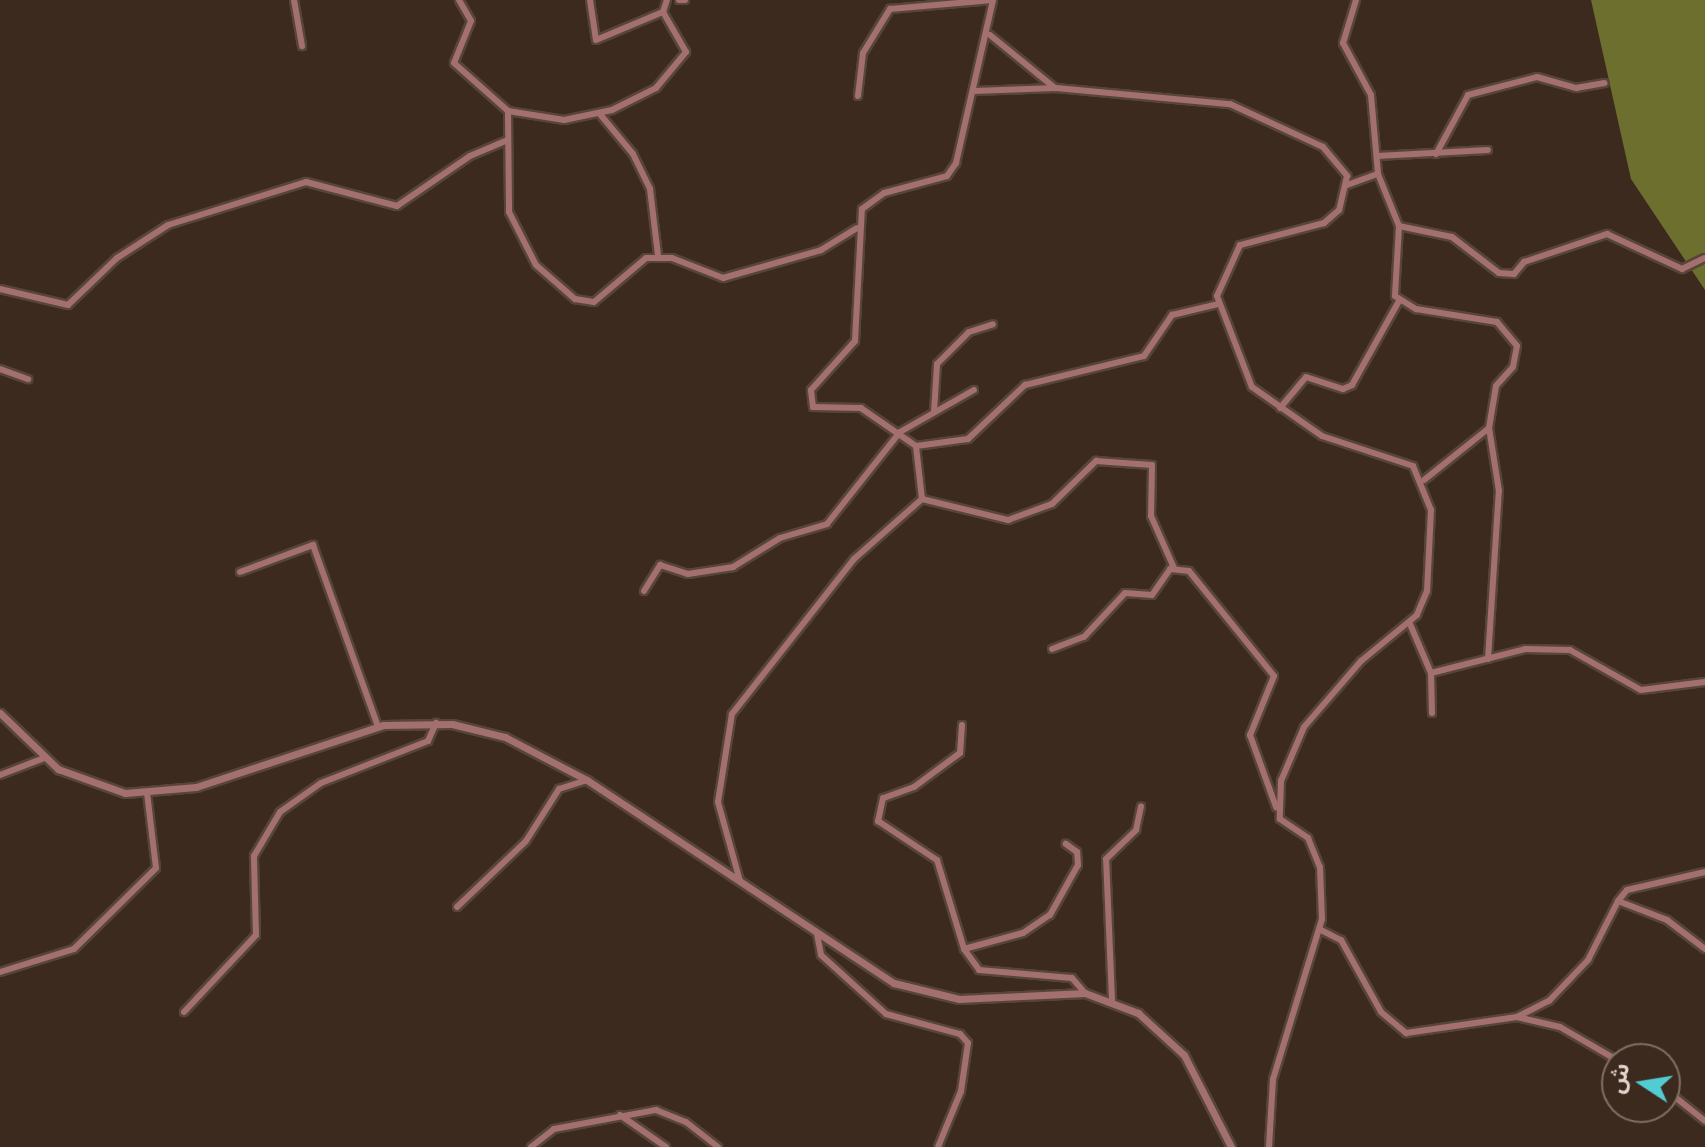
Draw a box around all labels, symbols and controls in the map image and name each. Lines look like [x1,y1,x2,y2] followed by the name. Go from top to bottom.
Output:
[1601,1043,1681,1123] north arrow
[1603,1061,1635,1096] text: ش

